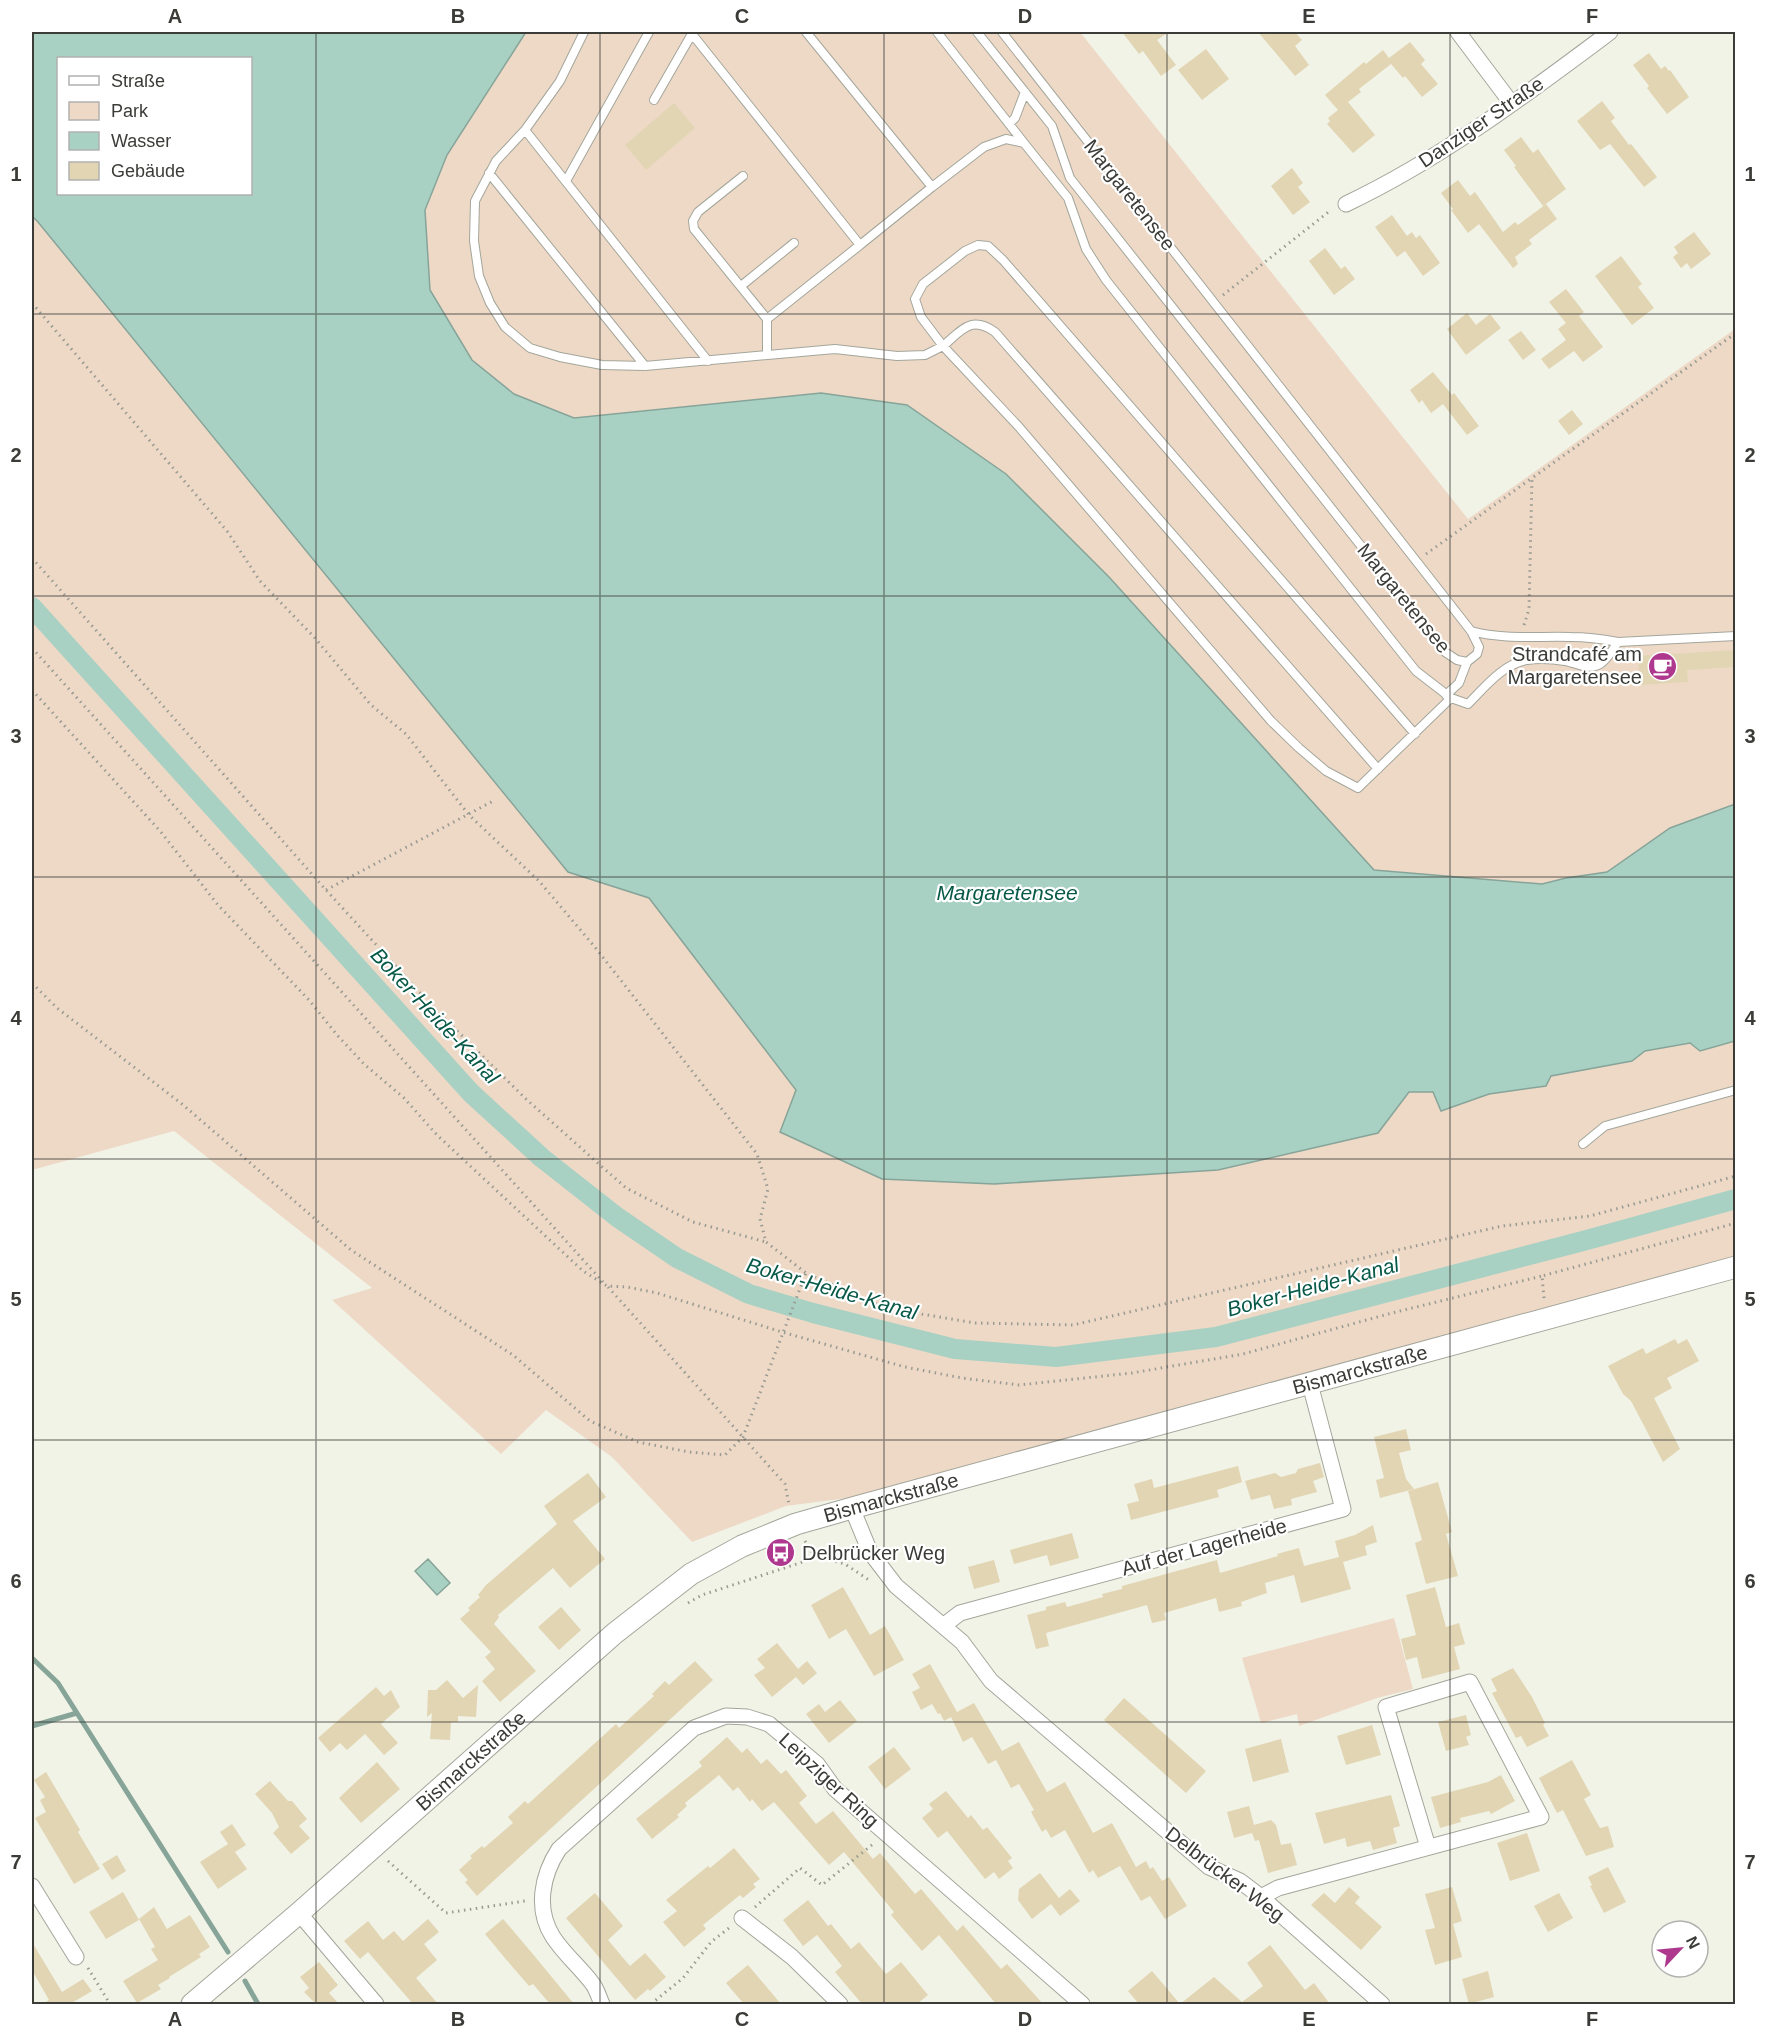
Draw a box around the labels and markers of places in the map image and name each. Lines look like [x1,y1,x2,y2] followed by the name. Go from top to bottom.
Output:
[1507,643,1642,688] place label: Strandcafé am Margaretensee
[1647,650,1679,682] cafe icon: Strandcafé am Margaretensee
[765,1537,797,1569] bus stop icon: Delbrücker Weg
[802,1542,945,1564] place label: Delbrücker Weg

